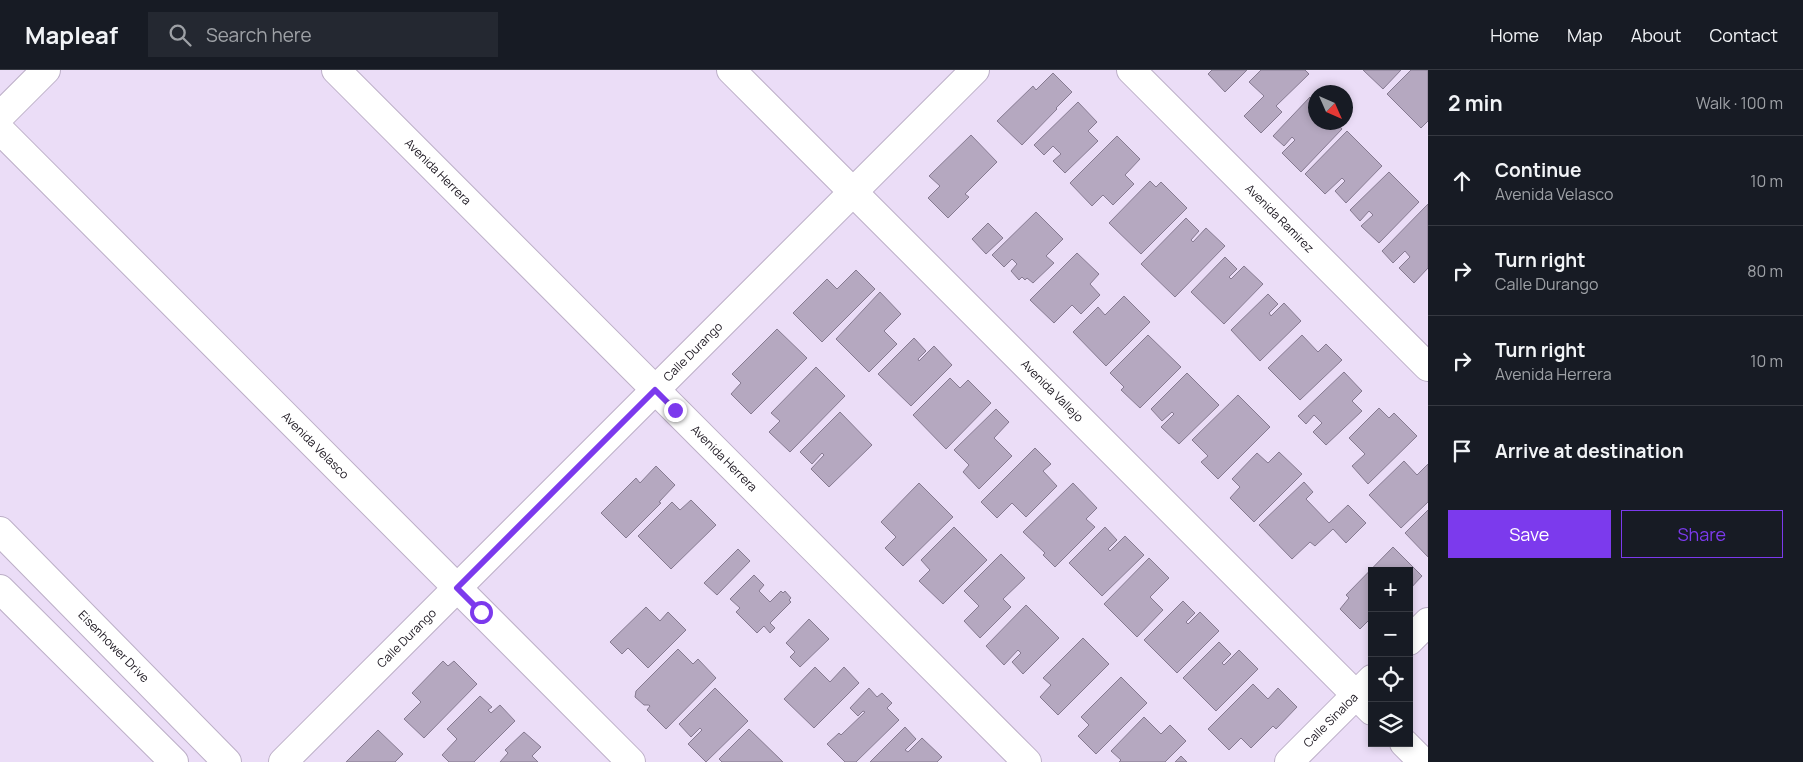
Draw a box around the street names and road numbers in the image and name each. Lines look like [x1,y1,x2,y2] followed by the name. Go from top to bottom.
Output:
[401,135,475,209] street label: Avenida Herrera
[1242,180,1318,256] street label: Avenida Ramirez
[659,318,726,385] street label: Calle Durango
[1017,356,1087,426] street label: Avenida Vallejo
[278,408,353,483] street label: Avenida Velasco
[687,421,761,495] street label: Avenida Herrera
[373,604,440,671] street label: Calle Durango
[75,606,153,686] street label: Eisenhower Drive
[1299,689,1361,751] street label: Calle Sinaloa

